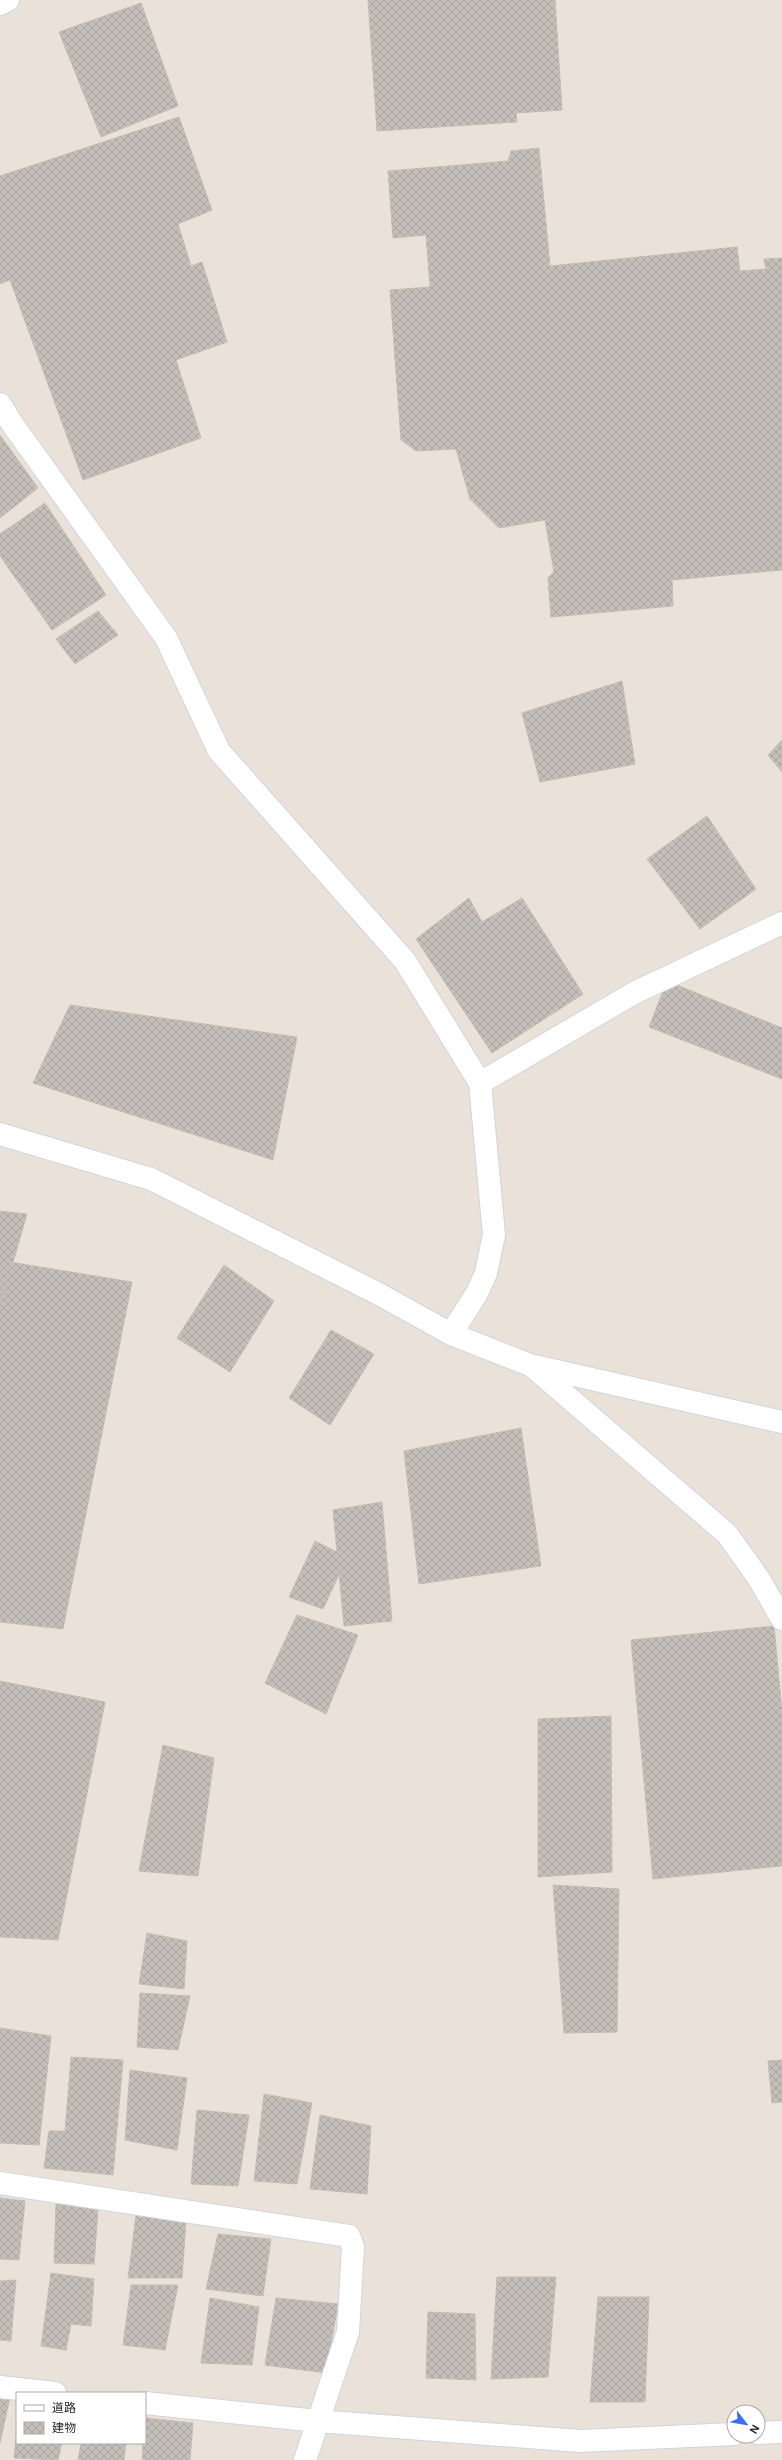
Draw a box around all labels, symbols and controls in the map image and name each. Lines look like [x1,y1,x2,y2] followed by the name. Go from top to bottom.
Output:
[16,2392,146,2444] legend
[52,2400,76,2416] text: 道路
[726,2404,766,2444] north arrow
[52,2420,76,2436] text: 建物
[747,2422,763,2436] text: N

